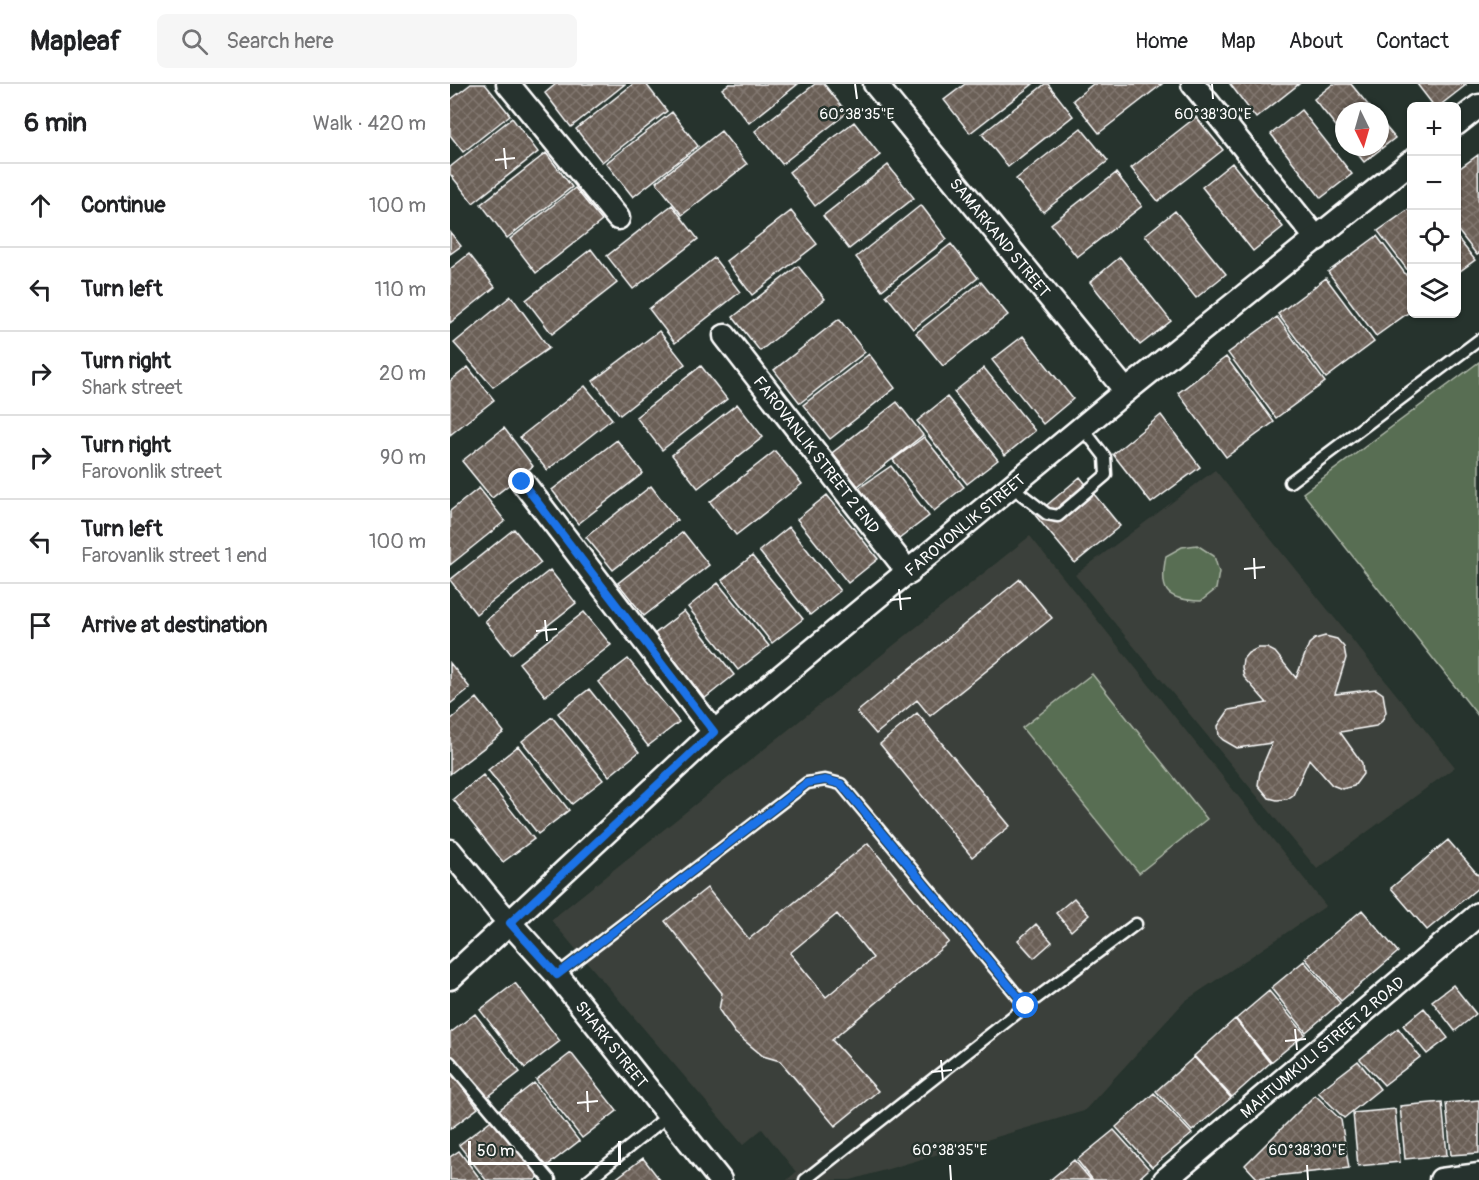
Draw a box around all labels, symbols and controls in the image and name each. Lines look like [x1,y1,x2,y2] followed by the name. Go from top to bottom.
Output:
[157,14,577,68] search box
[30,24,121,59] text: Mapleaf
[178,25,211,58] icon: search
[226,27,334,55] text: Search here
[1135,28,1188,55] text: Home
[1221,28,1256,55] text: Map
[1289,28,1343,55] text: About
[1376,28,1449,55] text: Contact
[1335,102,1389,156] north arrow
[1407,102,1461,318] map controls
[1407,102,1461,156] button: +
[820,105,895,124] text: 60°38'35"E
[1175,105,1252,124] text: 60°38'30"E
[24,107,87,139] text: 6 min
[313,111,426,136] text: Walk · 420 m
[1407,156,1461,210] button: −
[945,174,1054,302] street label: SAMARKAND STREET
[24,189,57,222] icon: ahead
[81,191,165,219] text: Continue
[369,193,426,218] text: 100 m
[1407,210,1461,264] button: locate
[1407,264,1461,318] button: layers
[24,273,57,306] icon: left
[81,275,163,303] text: Turn left
[375,277,426,302] text: 110 m
[81,347,171,375] text: Turn right
[24,357,57,390] icon: right
[379,361,426,386] text: 20 m
[749,372,884,538] street label: FAROVANLIK STREET 2 END
[81,375,183,400] text: Shark street
[81,431,171,459] text: Turn right
[24,441,57,474] icon: right
[380,445,426,470] text: 90 m
[81,459,222,484] text: Farovonlik street
[508,468,534,494] route end
[901,470,1029,581] street label: FAROVONLIK STREET
[81,515,163,543] text: Turn left
[24,525,57,558] icon: left
[369,529,426,554] text: 100 m
[81,543,267,568] text: Farovanlik street 1 end
[24,609,57,642] icon: arrive
[81,611,267,639] text: Arrive at destination
[1237,972,1409,1123] street label: MAHTUMKULI STREET 2 ROAD
[1012,992,1038,1018] route start
[570,997,652,1092] street label: SHARK STREET
[468,1138,621,1166] scale bar
[477,1141,514,1161] text: 50 m
[913,1141,988,1160] text: 60°38'35"E
[1269,1141,1346,1160] text: 60°38'30"E

